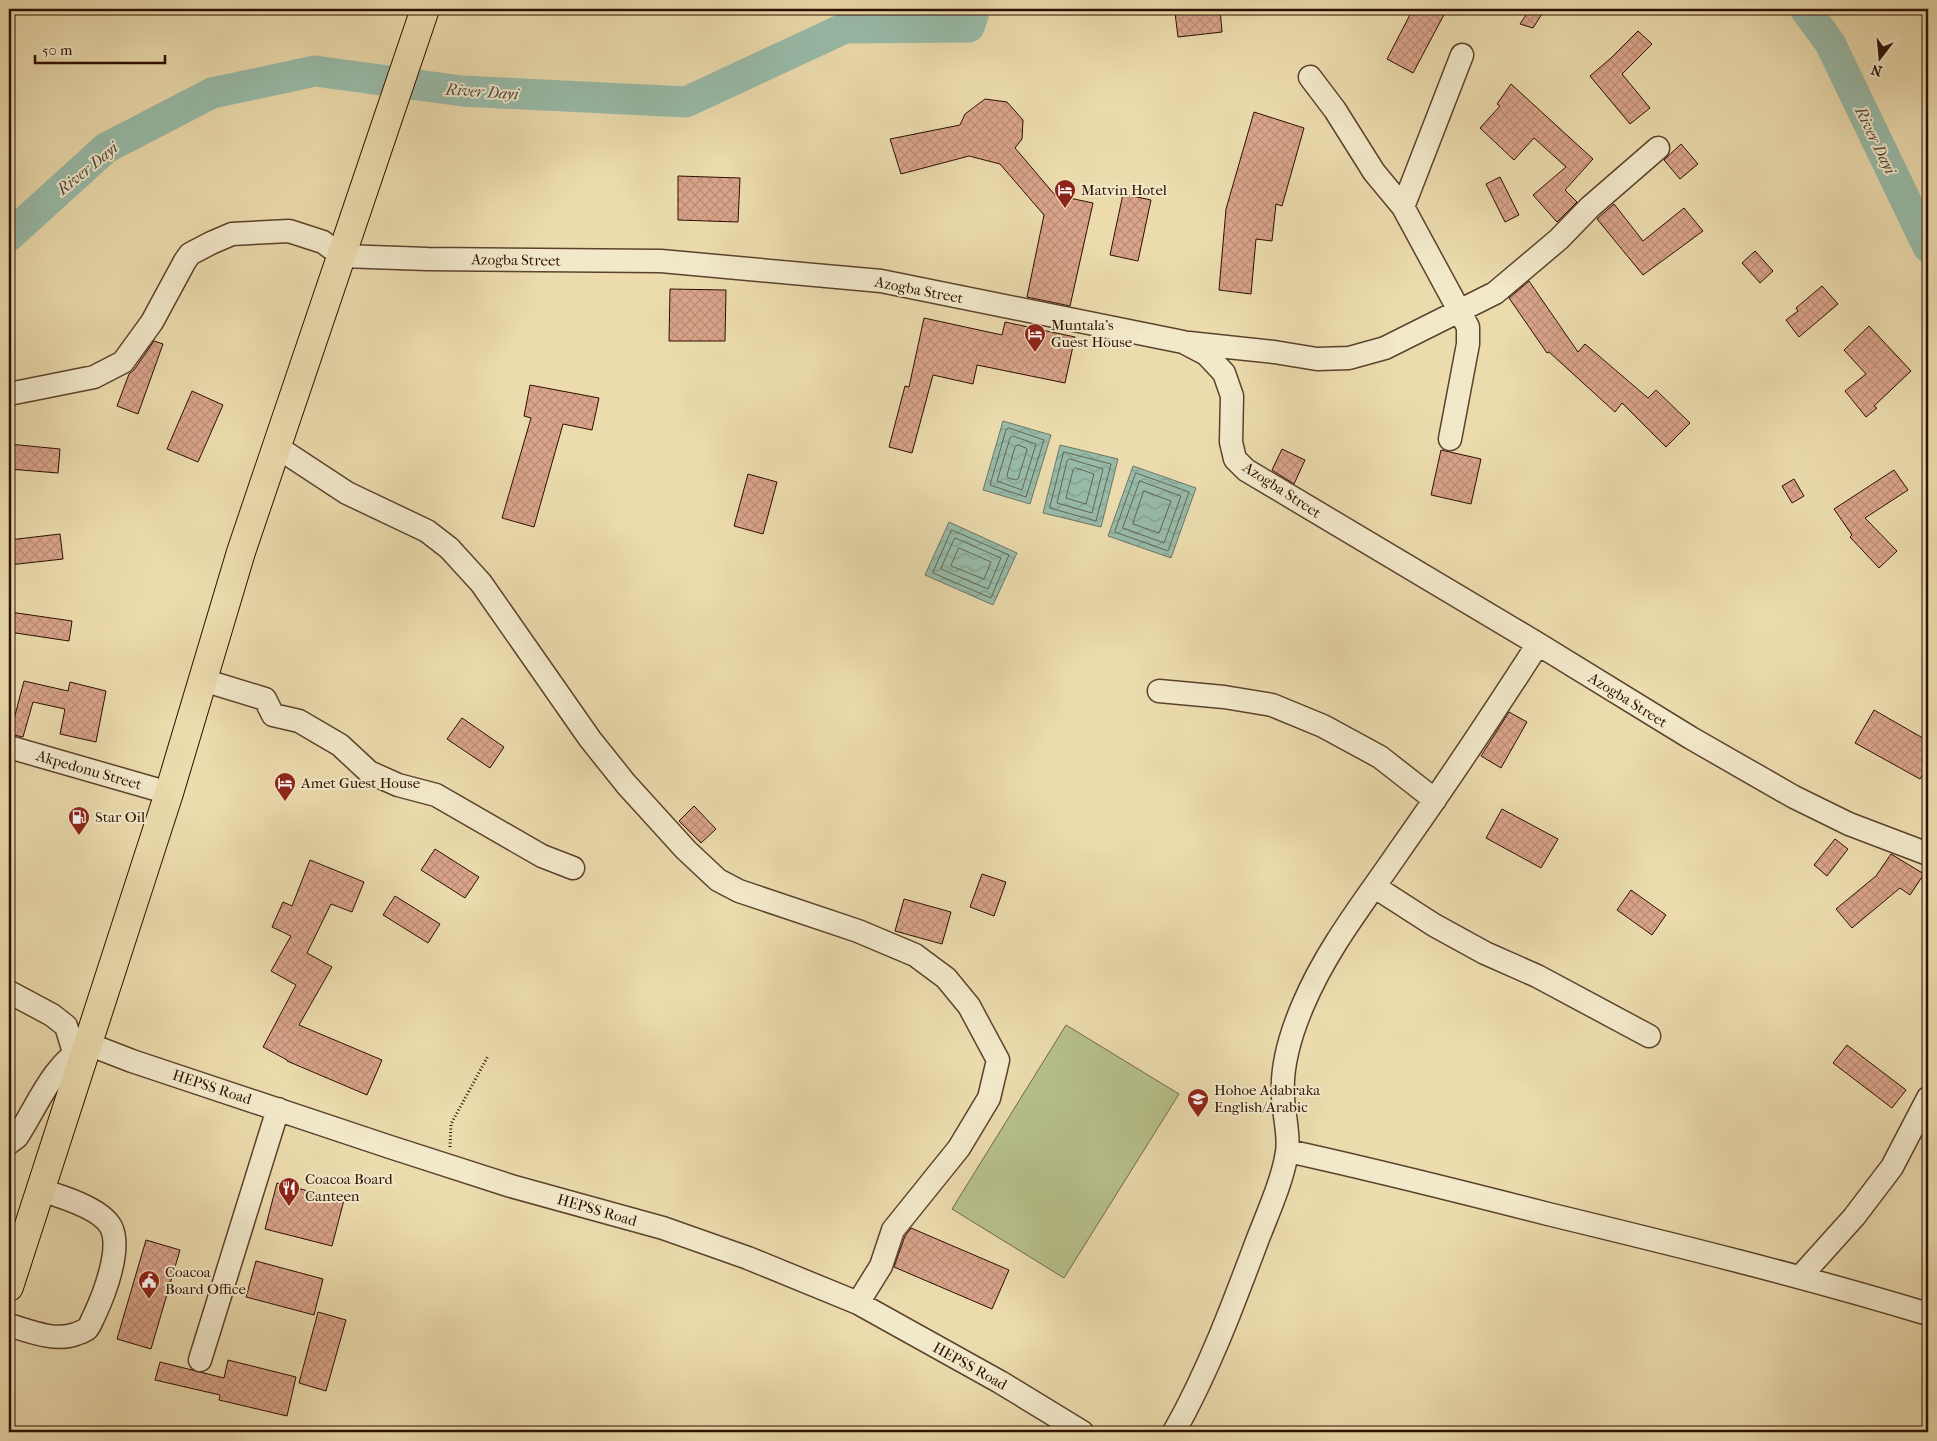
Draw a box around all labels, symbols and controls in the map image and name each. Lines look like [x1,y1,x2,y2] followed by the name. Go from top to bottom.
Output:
[35,32,165,64] scale bar
[1854,32,1904,82] north arrow
[42,41,73,59] text: 50 m
[1869,60,1884,80] text: N
[444,79,520,104] water label: River Dayi
[1851,102,1901,178] water label: River Dayi
[52,137,123,199] water label: River Dayi
[1053,178,1077,209] hotel icon: Matvin Hotel
[1081,181,1167,199] place label: Matvin Hotel
[470,250,562,270] street label: Azogba Street
[872,272,965,308] street label: Azogba Street
[1051,316,1133,351] place label: Muntala's Guest House
[1023,322,1047,353] hotel icon: Muntala's Guest House
[1239,458,1325,522] street label: Azogba Street
[1584,668,1671,732] street label: Azogba Street
[33,746,144,794] street label: Akpedonu Street
[273,771,297,802] hotel icon: Amet Guest House
[300,774,421,792] place label: Amet Guest House
[67,805,91,836] fuel station icon: Star Oil
[95,808,145,826] place label: Star Oil
[170,1066,255,1109] street label: HEPSS Road
[1214,1081,1321,1116] place label: Hohoe Adabraka English/Arabic
[1186,1087,1210,1118] school or university icon: Hohoe Adabraka English/Arabic
[305,1170,394,1205] place label: Coacoa Board Canteen
[277,1176,301,1207] restaurant icon: Coacoa Board Canteen
[555,1190,640,1230] street label: HEPSS Road
[165,1263,246,1298] place label: Coacoa Board Office
[137,1269,161,1300] public building icon: Coacoa Board Office
[930,1338,1011,1394] street label: HEPSS Road

